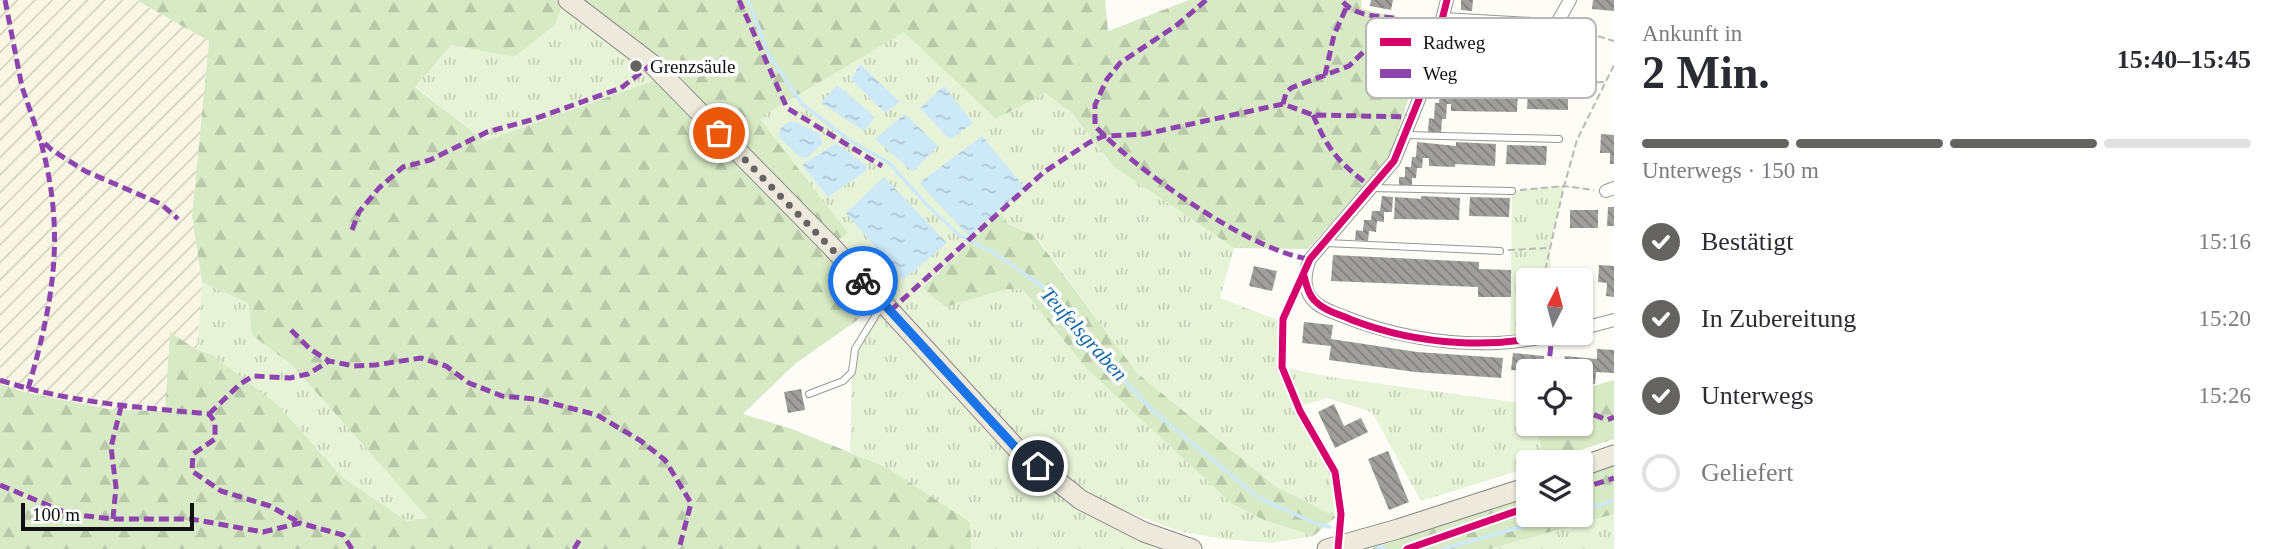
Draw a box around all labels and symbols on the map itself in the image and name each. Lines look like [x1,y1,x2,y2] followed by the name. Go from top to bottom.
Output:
[1366,18,1596,98] legend
[1423,32,1486,53] text: Radweg
[650,56,735,77] place label: Grenzsäule
[628,58,644,74] marker: Grenzsäule
[1423,63,1458,84] text: Weg
[689,103,749,163] pin
[828,246,898,316] courier
[1516,268,1592,345] north arrow
[1036,282,1132,386] water label: Teufelsgraben
[1008,436,1068,496] pin
[21,500,194,532] scale bar

